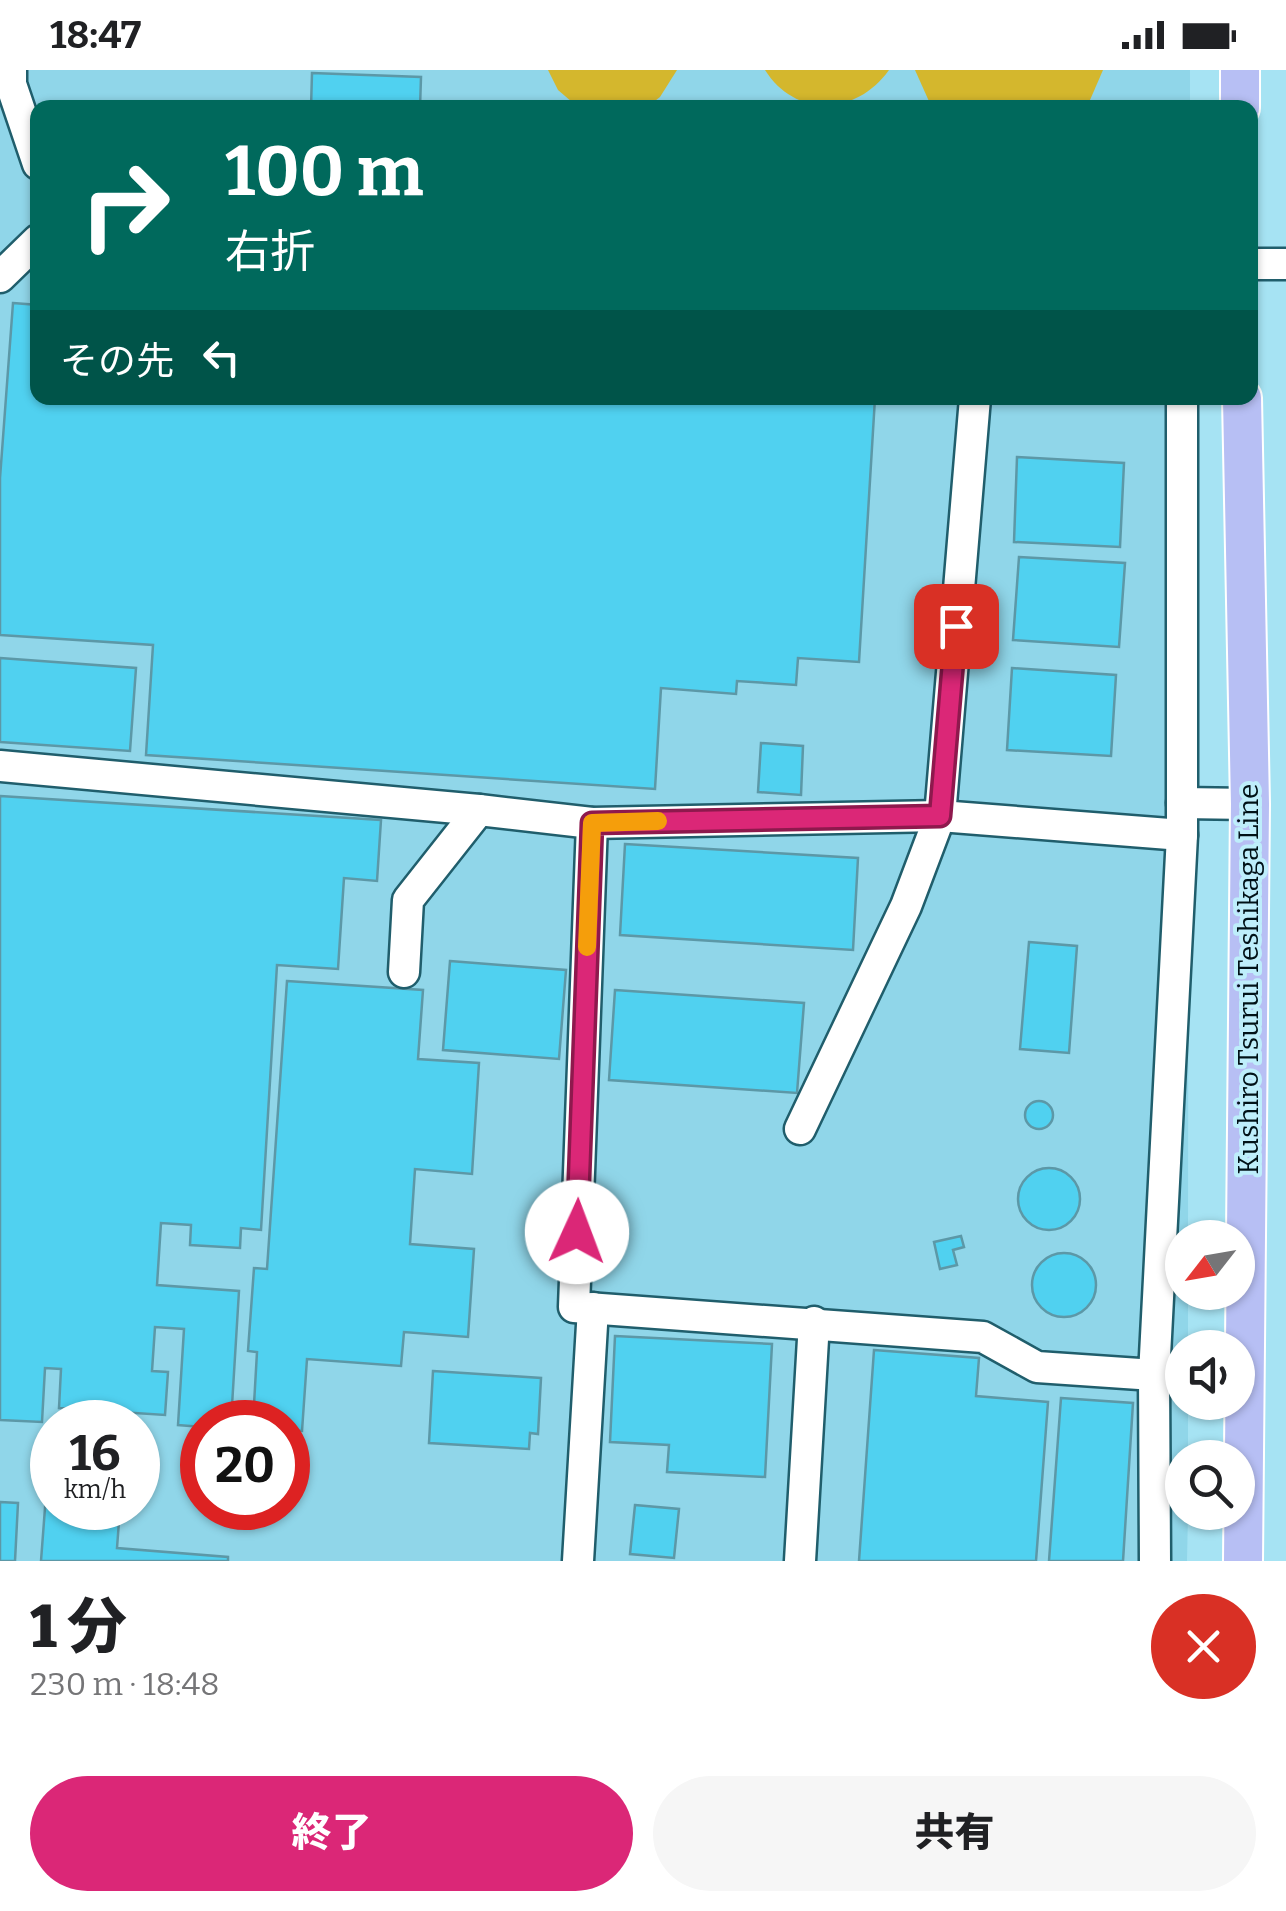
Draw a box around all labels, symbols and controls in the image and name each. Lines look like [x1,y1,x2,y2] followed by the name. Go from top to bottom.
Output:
[50,12,141,58] text: 18:47
[225,130,424,214] text: 100 m
[60,140,190,270] icon: right
[225,225,315,279] text: 右折
[194,330,249,385] icon: left
[60,338,174,384] text: その先
[914,584,999,669] pin
[929,599,984,654] icon: arrive
[1232,784,1265,1174] street label: Kushiro Tsurui Teshikaga Line
[525,1180,629,1284] position arrow
[1165,1220,1255,1310] north arrow
[1165,1220,1255,1530] map controls
[1165,1330,1255,1420] button: sound
[180,1400,310,1530] speed limit sign: 20
[69,1423,121,1483] text: 16
[1165,1440,1255,1530] button: search
[64,1475,126,1505] text: km/h
[30,1591,127,1663] text: 1 分
[1151,1594,1256,1699] button: close
[30,1665,220,1703] text: 230 m · 18:48
[30,1776,633,1891] button: 終了
[653,1776,1256,1891] button: 共有

